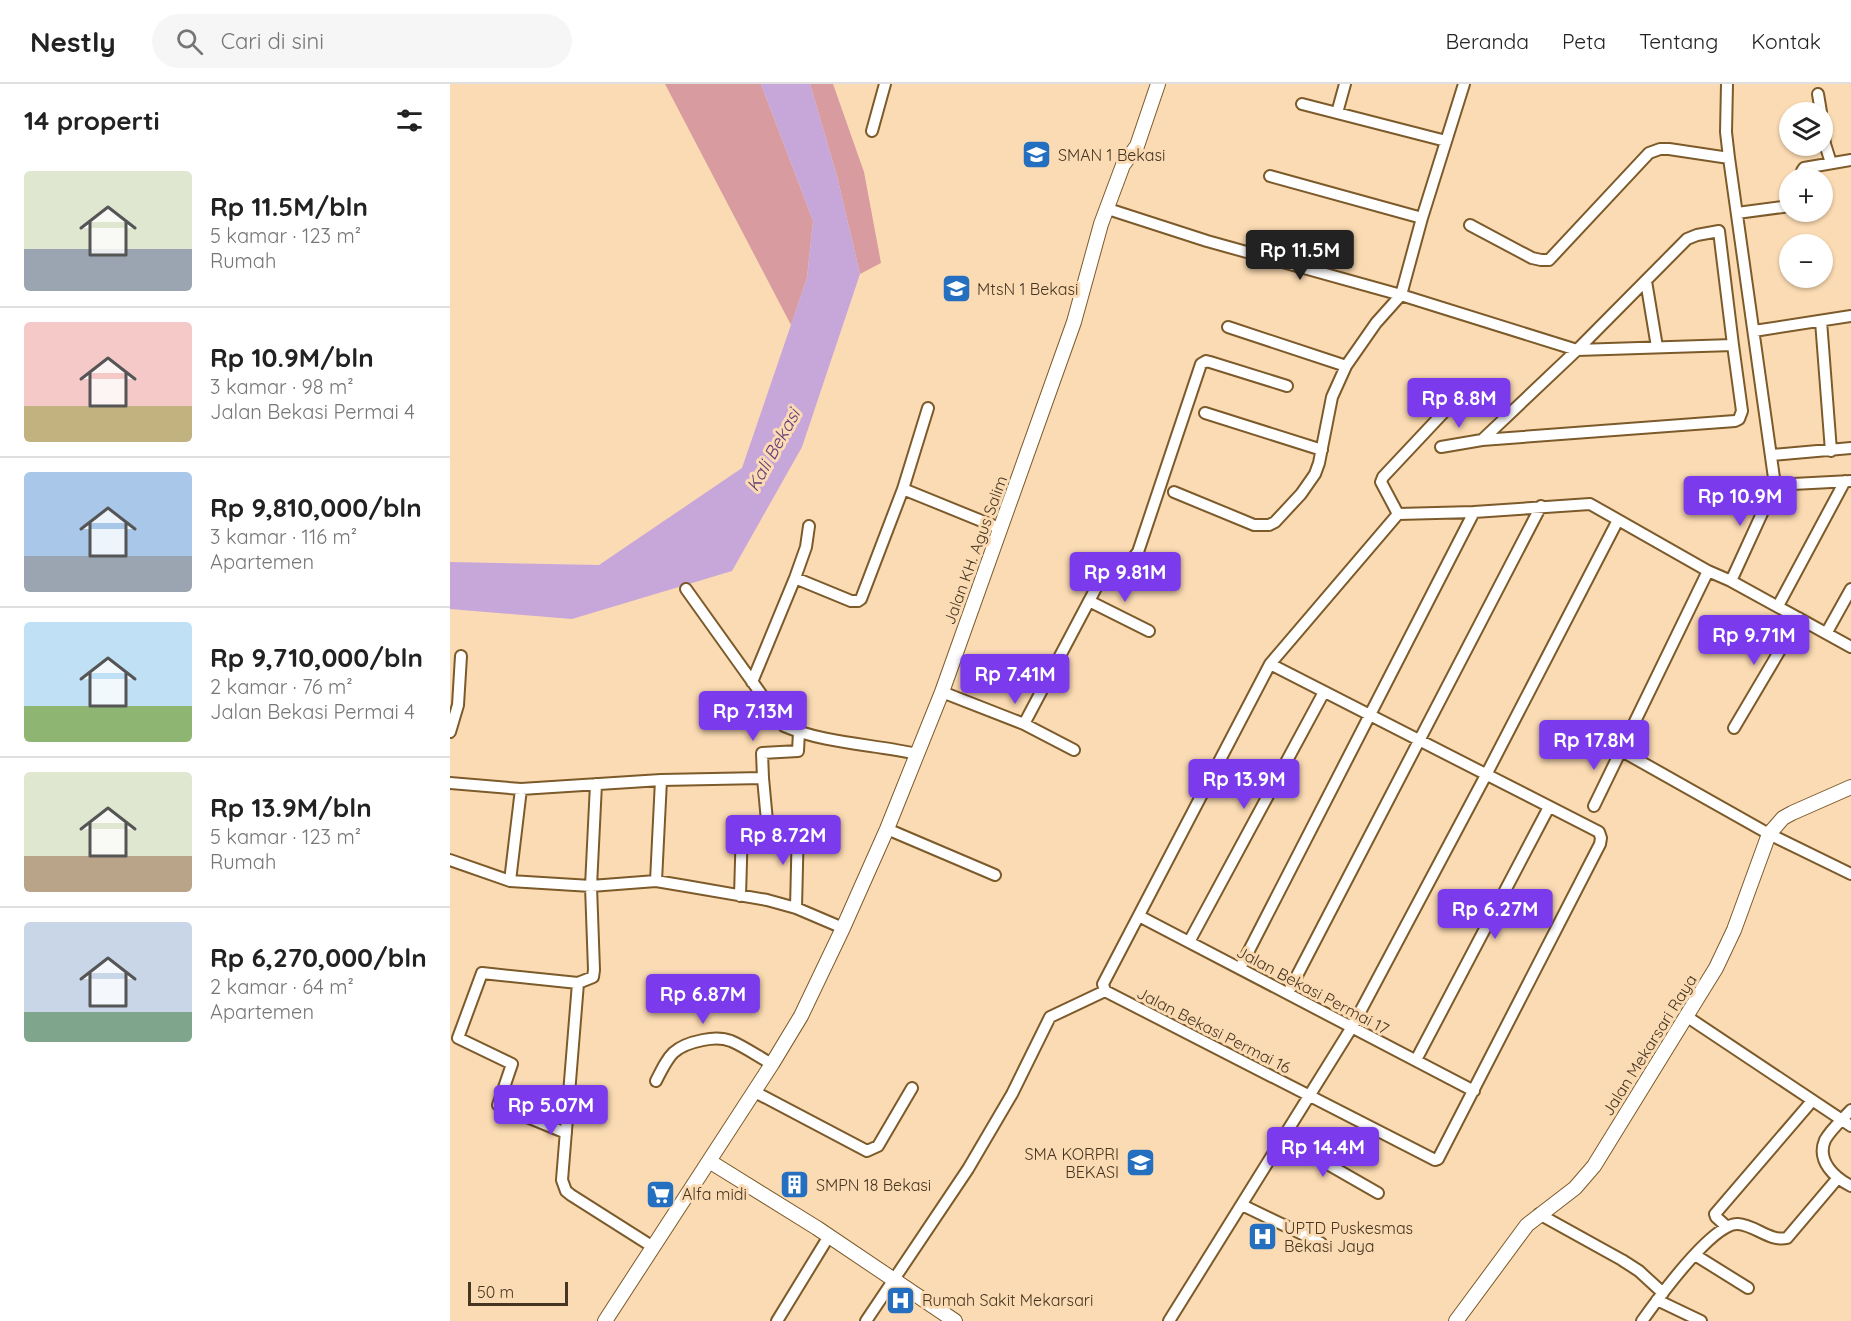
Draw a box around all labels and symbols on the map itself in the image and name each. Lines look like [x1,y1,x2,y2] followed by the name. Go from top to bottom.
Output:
[1021,139,1053,171] school or university icon: SMAN 1 Bekasi
[1058,145,1165,165] place label: SMAN 1 Bekasi
[1238,230,1362,281] pin: Rp 11.5M
[940,273,972,305] school or university icon: MtsN 1 Bekasi
[977,279,1078,299] place label: MtsN 1 Bekasi
[1404,378,1514,429] pin: Rp 8.8M
[741,403,806,495] water label: Kali Bekasi
[939,473,1011,627] street label: Jalan KH. Agus Salim
[1678,476,1802,527] pin: Rp 10.9M
[1063,552,1187,603] pin: Rp 9.81M
[1692,615,1816,666] pin: Rp 9.71M
[953,654,1077,705] pin: Rp 7.41M
[691,691,815,742] pin: Rp 7.13M
[1532,720,1656,771] pin: Rp 17.8M
[1182,759,1306,810] pin: Rp 13.9M
[721,815,845,866] pin: Rp 8.72M
[1433,889,1557,940] pin: Rp 6.27M
[1233,941,1393,1039] street label: Jalan Bekasi Permai 17
[1597,971,1701,1119] street label: Jalan Mekarsari Raya
[641,974,765,1025] pin: Rp 6.87M
[1134,983,1295,1078] street label: Jalan Bekasi Permai 16
[489,1085,613,1136] pin: Rp 5.07M
[1261,1127,1385,1178] pin: Rp 14.4M
[1025,1144,1119,1182] place label: SMA KORPRI BEKASI
[1124,1147,1156,1179] school or university icon: SMA KORPRI BEKASI
[779,1169,811,1201] building icon: SMPN 18 Bekasi
[816,1175,931,1195] place label: SMPN 18 Bekasi
[645,1178,677,1210] supermarket icon: Alfa midi
[682,1184,747,1204] place label: Alfa midi
[1284,1218,1413,1256] place label: UPTD Puskesmas Bekasi Jaya
[1247,1221,1279,1253] hospital icon: UPTD Puskesmas Bekasi Jaya
[468,1279,568,1306] scale bar
[885,1284,917,1316] hospital icon: Rumah Sakit Mekarsari
[922,1290,1093,1310] place label: Rumah Sakit Mekarsari

